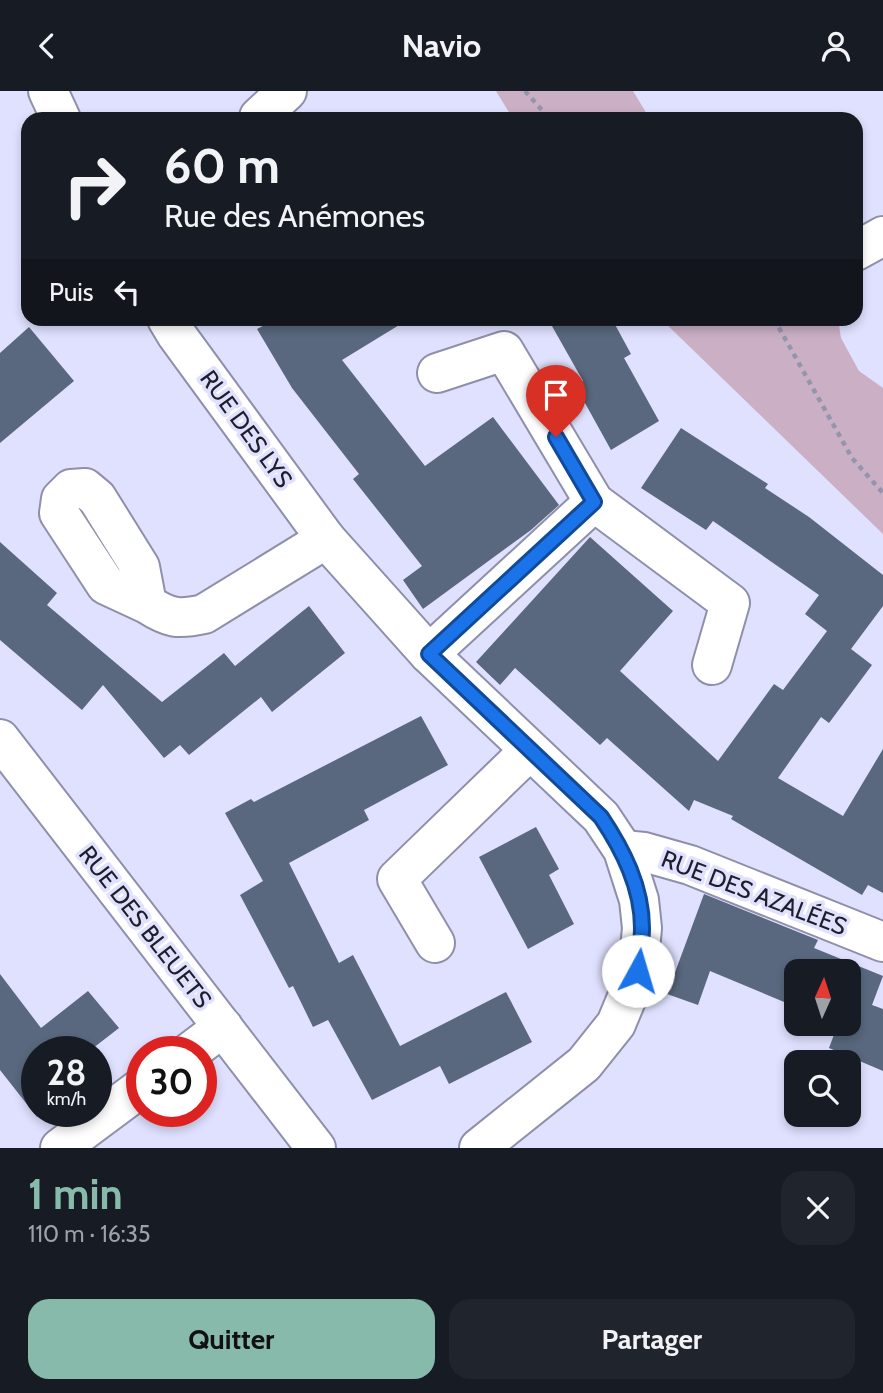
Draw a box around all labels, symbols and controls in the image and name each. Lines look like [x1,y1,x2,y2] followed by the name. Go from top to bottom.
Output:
[402,26,481,65] text: Navio
[28,27,66,65] icon: back
[817,27,855,65] icon: person
[164,136,280,195] text: 60 m
[49,140,140,231] icon: right
[164,196,425,235] text: Rue des Anémones
[108,273,146,311] icon: left
[49,276,94,308] text: Puis
[194,364,299,493] street label: RUE DES LYS
[526,365,586,437] pin
[537,376,575,414] icon: arrive
[73,840,218,1014] street label: RUE DES BLEUETS
[657,844,851,941] street label: RUE DES AZALÉES
[601,934,675,1008] position arrow
[784,959,861,1036] north arrow
[784,959,861,1127] map controls
[126,1036,217,1127] speed limit sign: 30
[784,1050,861,1127] button: search
[47,1051,86,1094] text: 28
[47,1088,86,1110] text: km/h
[28,1168,123,1220] text: 1 min
[781,1171,855,1245] button: close
[28,1220,150,1248] text: 110 m · 16:35
[28,1299,435,1379] button: Quitter
[449,1299,855,1379] button: Partager

